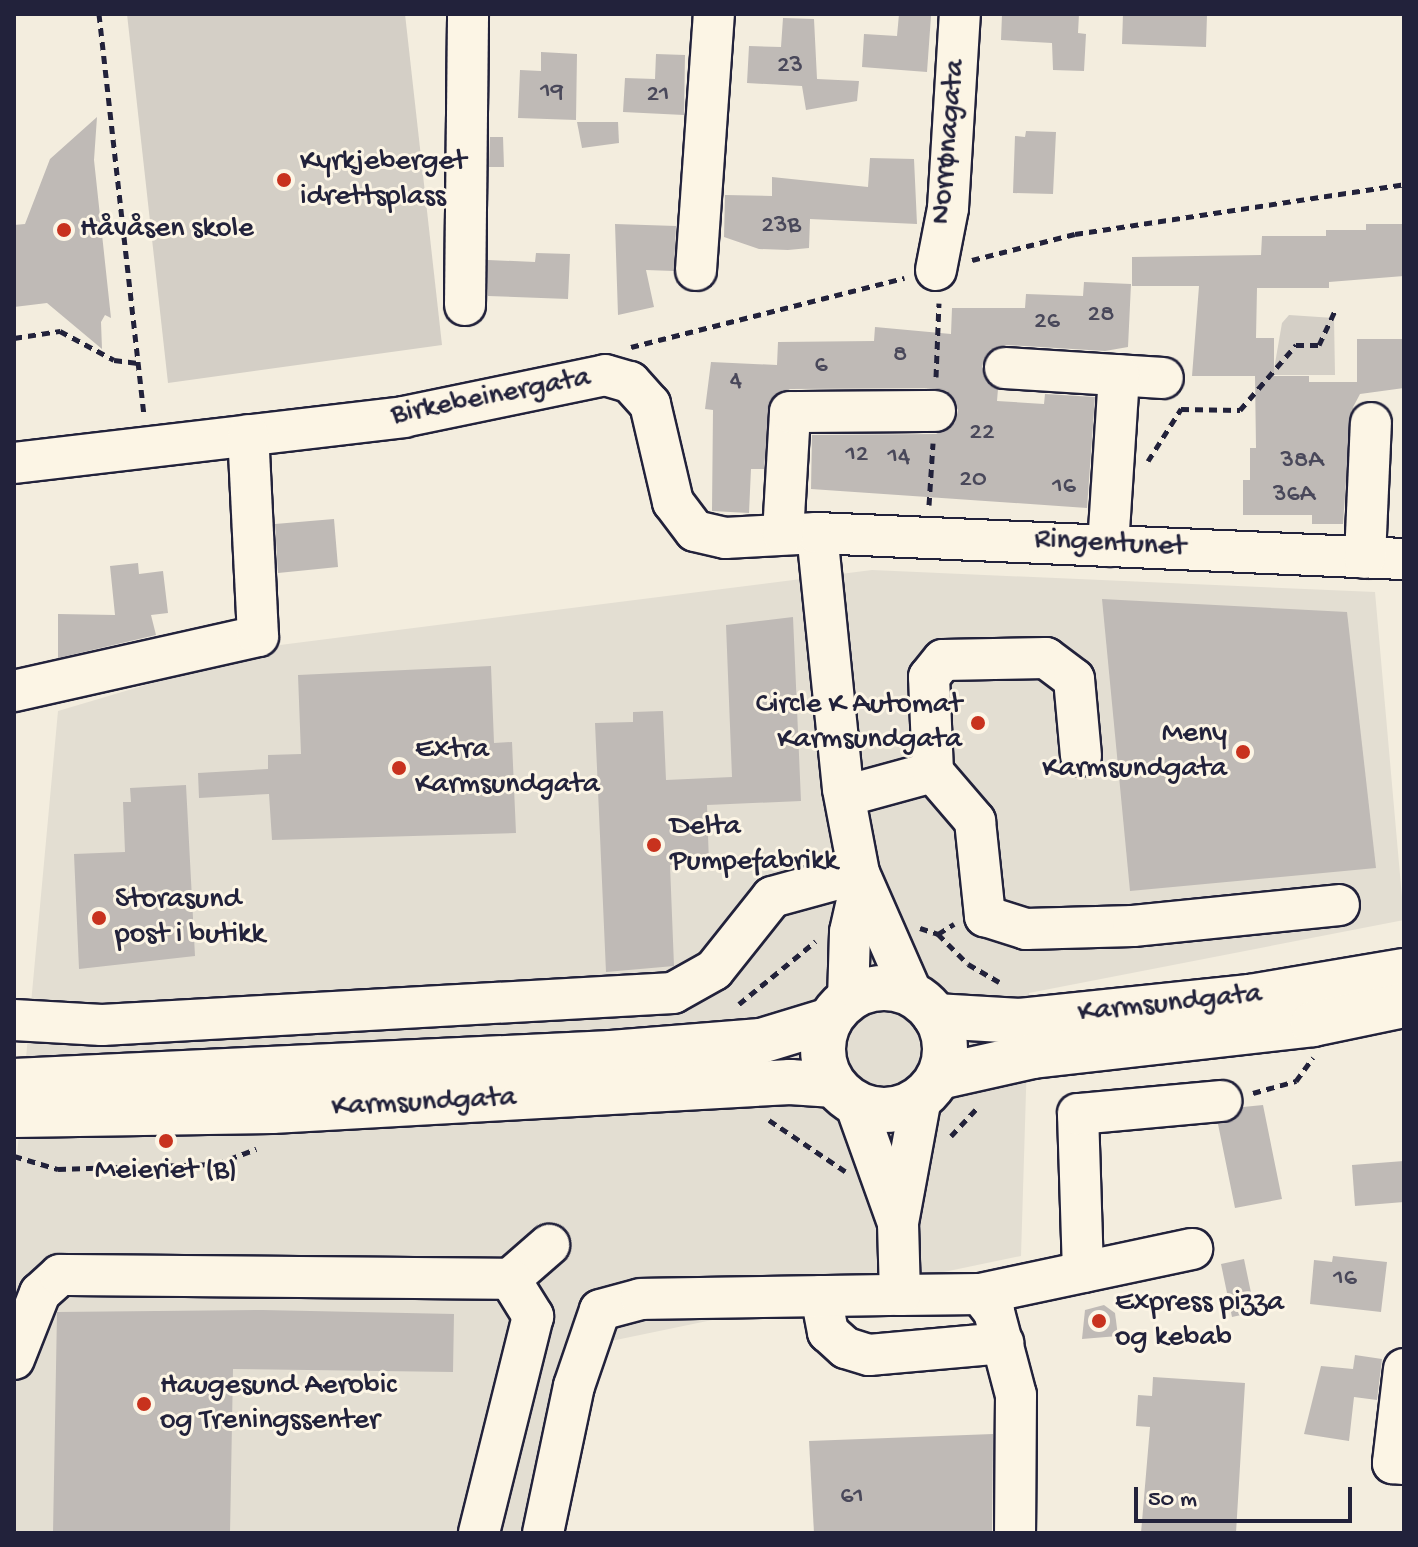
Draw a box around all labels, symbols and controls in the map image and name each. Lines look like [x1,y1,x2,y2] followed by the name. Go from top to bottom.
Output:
[777,51,803,83] house number: 23
[925,58,975,226] street label: Norrønagata
[540,77,564,109] house number: 19
[646,80,670,112] house number: 21
[300,145,466,216] place label: Kyrkjeberget idrettsplass
[275,171,293,189] marker: Kyrkjeberget idrettsplass
[761,211,801,243] house number: 23B
[80,212,254,248] place label: Håvåsen skole
[55,221,73,239] marker: Håvåsen skole
[1088,300,1114,332] house number: 28
[1034,307,1060,339] house number: 26
[893,340,907,372] house number: 8
[814,351,828,383] house number: 6
[388,361,594,435] street label: Birkebeinergata
[730,366,742,398] house number: 4
[969,418,995,450] house number: 22
[845,440,869,472] house number: 12
[888,442,910,474] house number: 14
[1280,446,1324,478] house number: 38A
[959,465,987,497] house number: 20
[1052,472,1076,504] house number: 16
[1273,480,1315,512] house number: 36A
[1033,523,1187,567] street label: Ringentunet
[756,688,962,758] place label: Circle K Automat Karmsundgata
[969,714,987,732] marker: Circle K Automat Karmsundgata
[1042,717,1227,788] place label: Meny Karmsundgata
[415,733,600,804] place label: Extra Karmsundgata
[1234,743,1252,761] marker: Meny Karmsundgata
[390,759,408,777] marker: Extra Karmsundgata
[670,810,838,880] place label: Delta Pumpefabrikk
[645,836,663,854] marker: Delta Pumpefabrikk
[115,883,265,954] place label: Storasund post i butikk
[90,909,108,927] marker: Storasund post i butikk
[1076,977,1264,1033] street label: Karmsundgata
[331,1081,517,1127] street label: Karmsundgata
[157,1132,175,1150] marker: Meieriet (B)
[95,1154,237,1190] place label: Meieriet (B)
[1333,1264,1357,1296] house number: 16
[1115,1286,1284,1356] place label: Express pizza og kebab
[1090,1312,1108,1330] marker: Express pizza og kebab
[160,1369,396,1440] place label: Haugesund Aerobic og Treningssenter
[135,1395,153,1413] marker: Haugesund Aerobic og Treningssenter
[1138,1471,1356,1521] scale bar
[840,1482,864,1514] house number: 61
[1148,1486,1197,1515] text: 50 m

